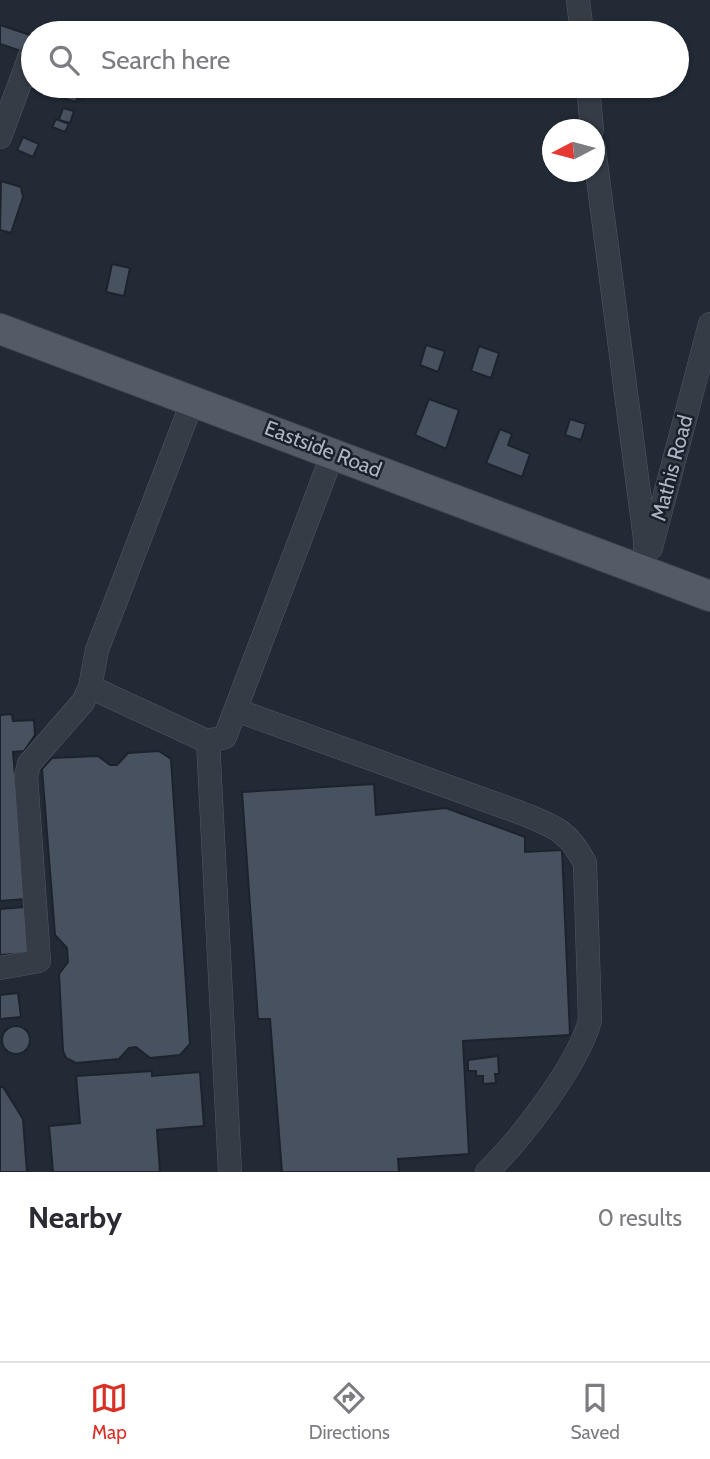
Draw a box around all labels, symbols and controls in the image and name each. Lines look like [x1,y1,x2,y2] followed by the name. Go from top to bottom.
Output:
[21,21,689,98] search box
[45,41,83,79] icon: search
[101,44,230,76] text: Search here
[542,119,605,182] north arrow
[645,412,698,524] street label: Mathis Road
[261,415,385,482] street label: Eastside Road
[28,1199,122,1236] text: Nearby
[598,1204,682,1232] text: 0 results
[90,1379,128,1444] tab: Map
[309,1379,390,1444] tab: Directions
[570,1379,620,1444] tab: Saved

